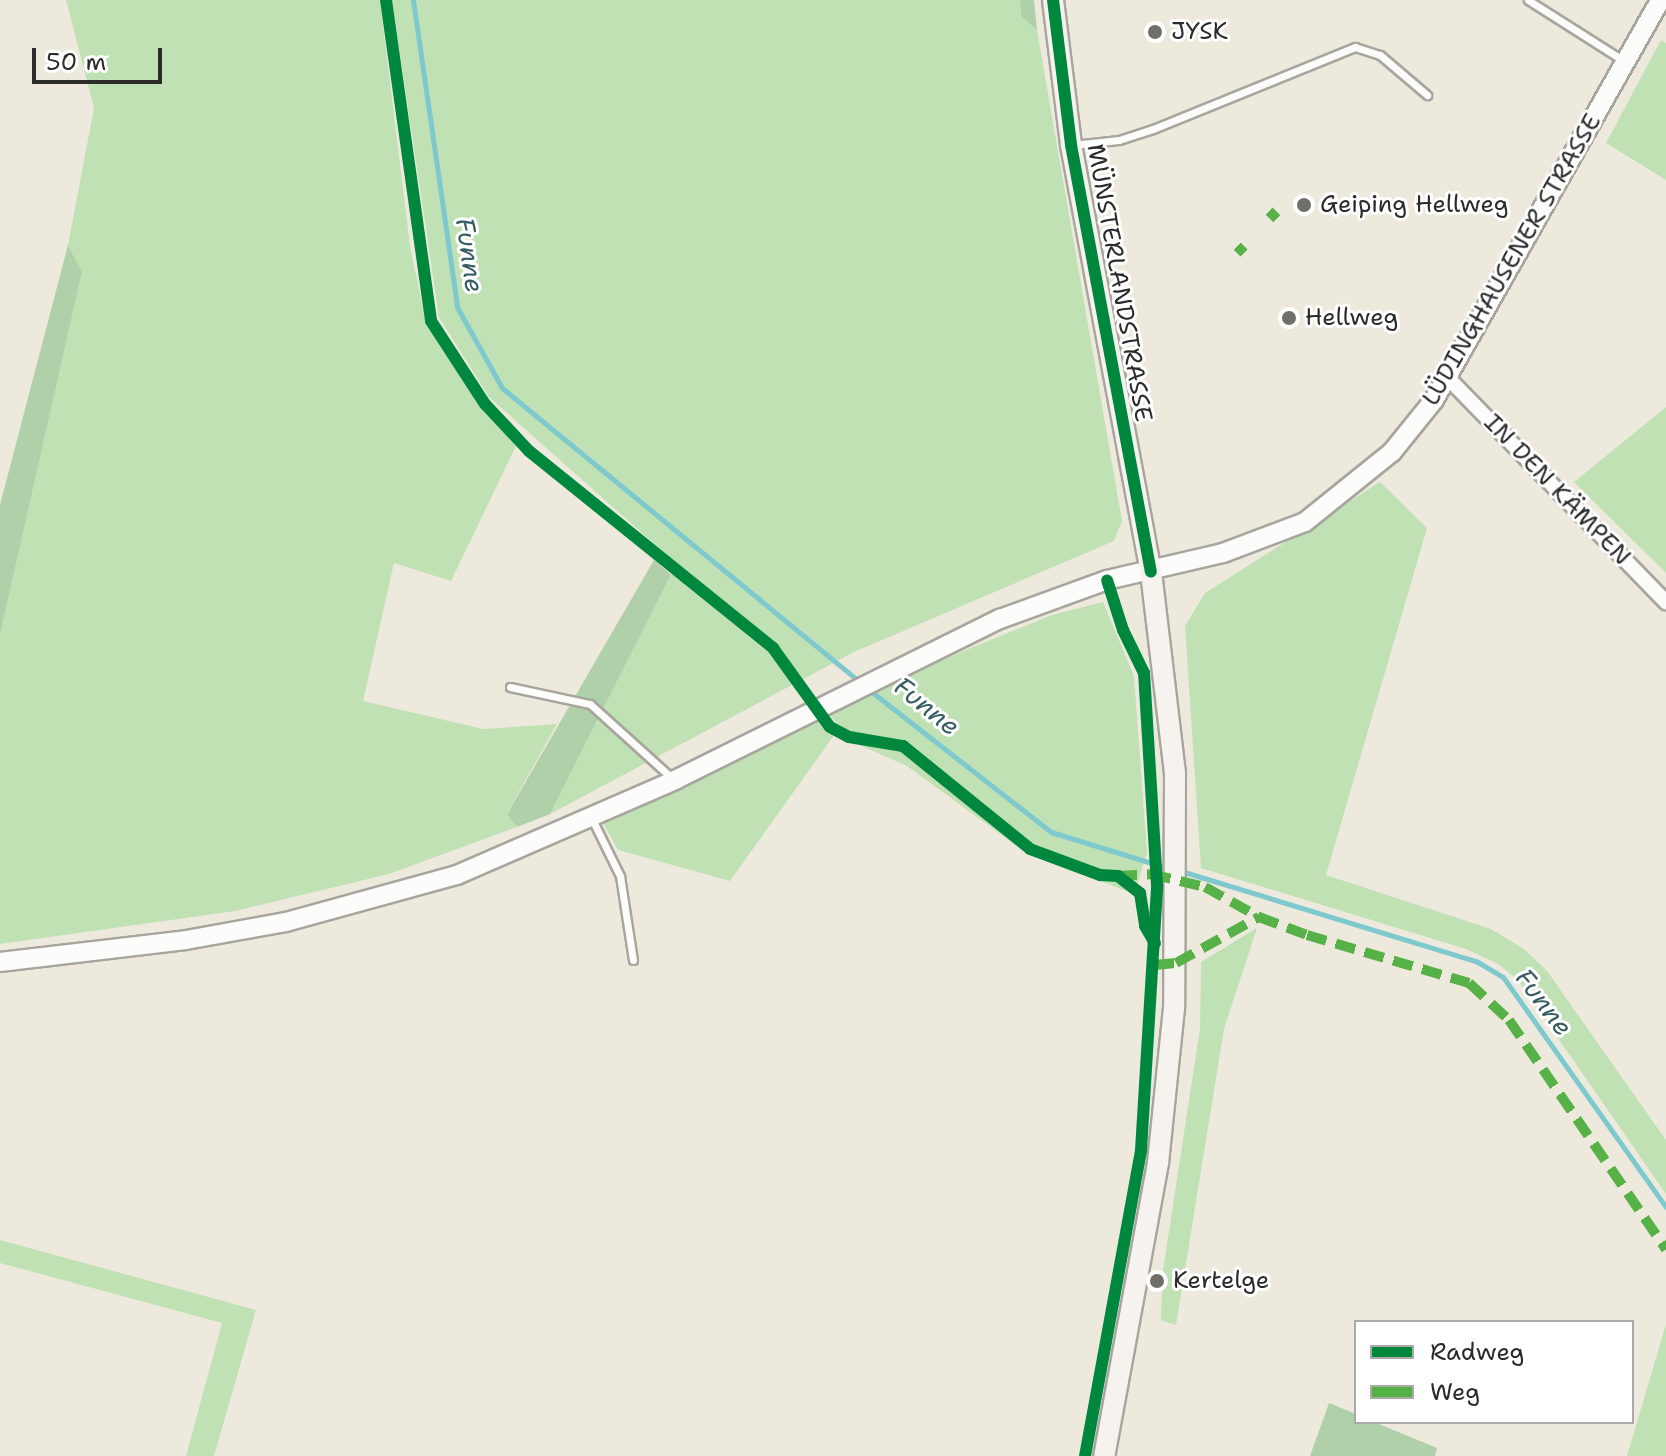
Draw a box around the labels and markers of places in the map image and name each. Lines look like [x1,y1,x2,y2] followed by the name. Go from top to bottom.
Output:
[1171,18,1228,46] place label: JYSK
[1146,23,1164,41] marker: JYSK
[1320,191,1508,219] place label: Geiping Hellweg
[1295,196,1313,214] marker: Geiping Hellweg
[1305,304,1398,332] place label: Hellweg
[1280,309,1298,327] marker: Hellweg
[1173,1267,1269,1295] place label: Kertelge
[1148,1272,1166,1290] marker: Kertelge

